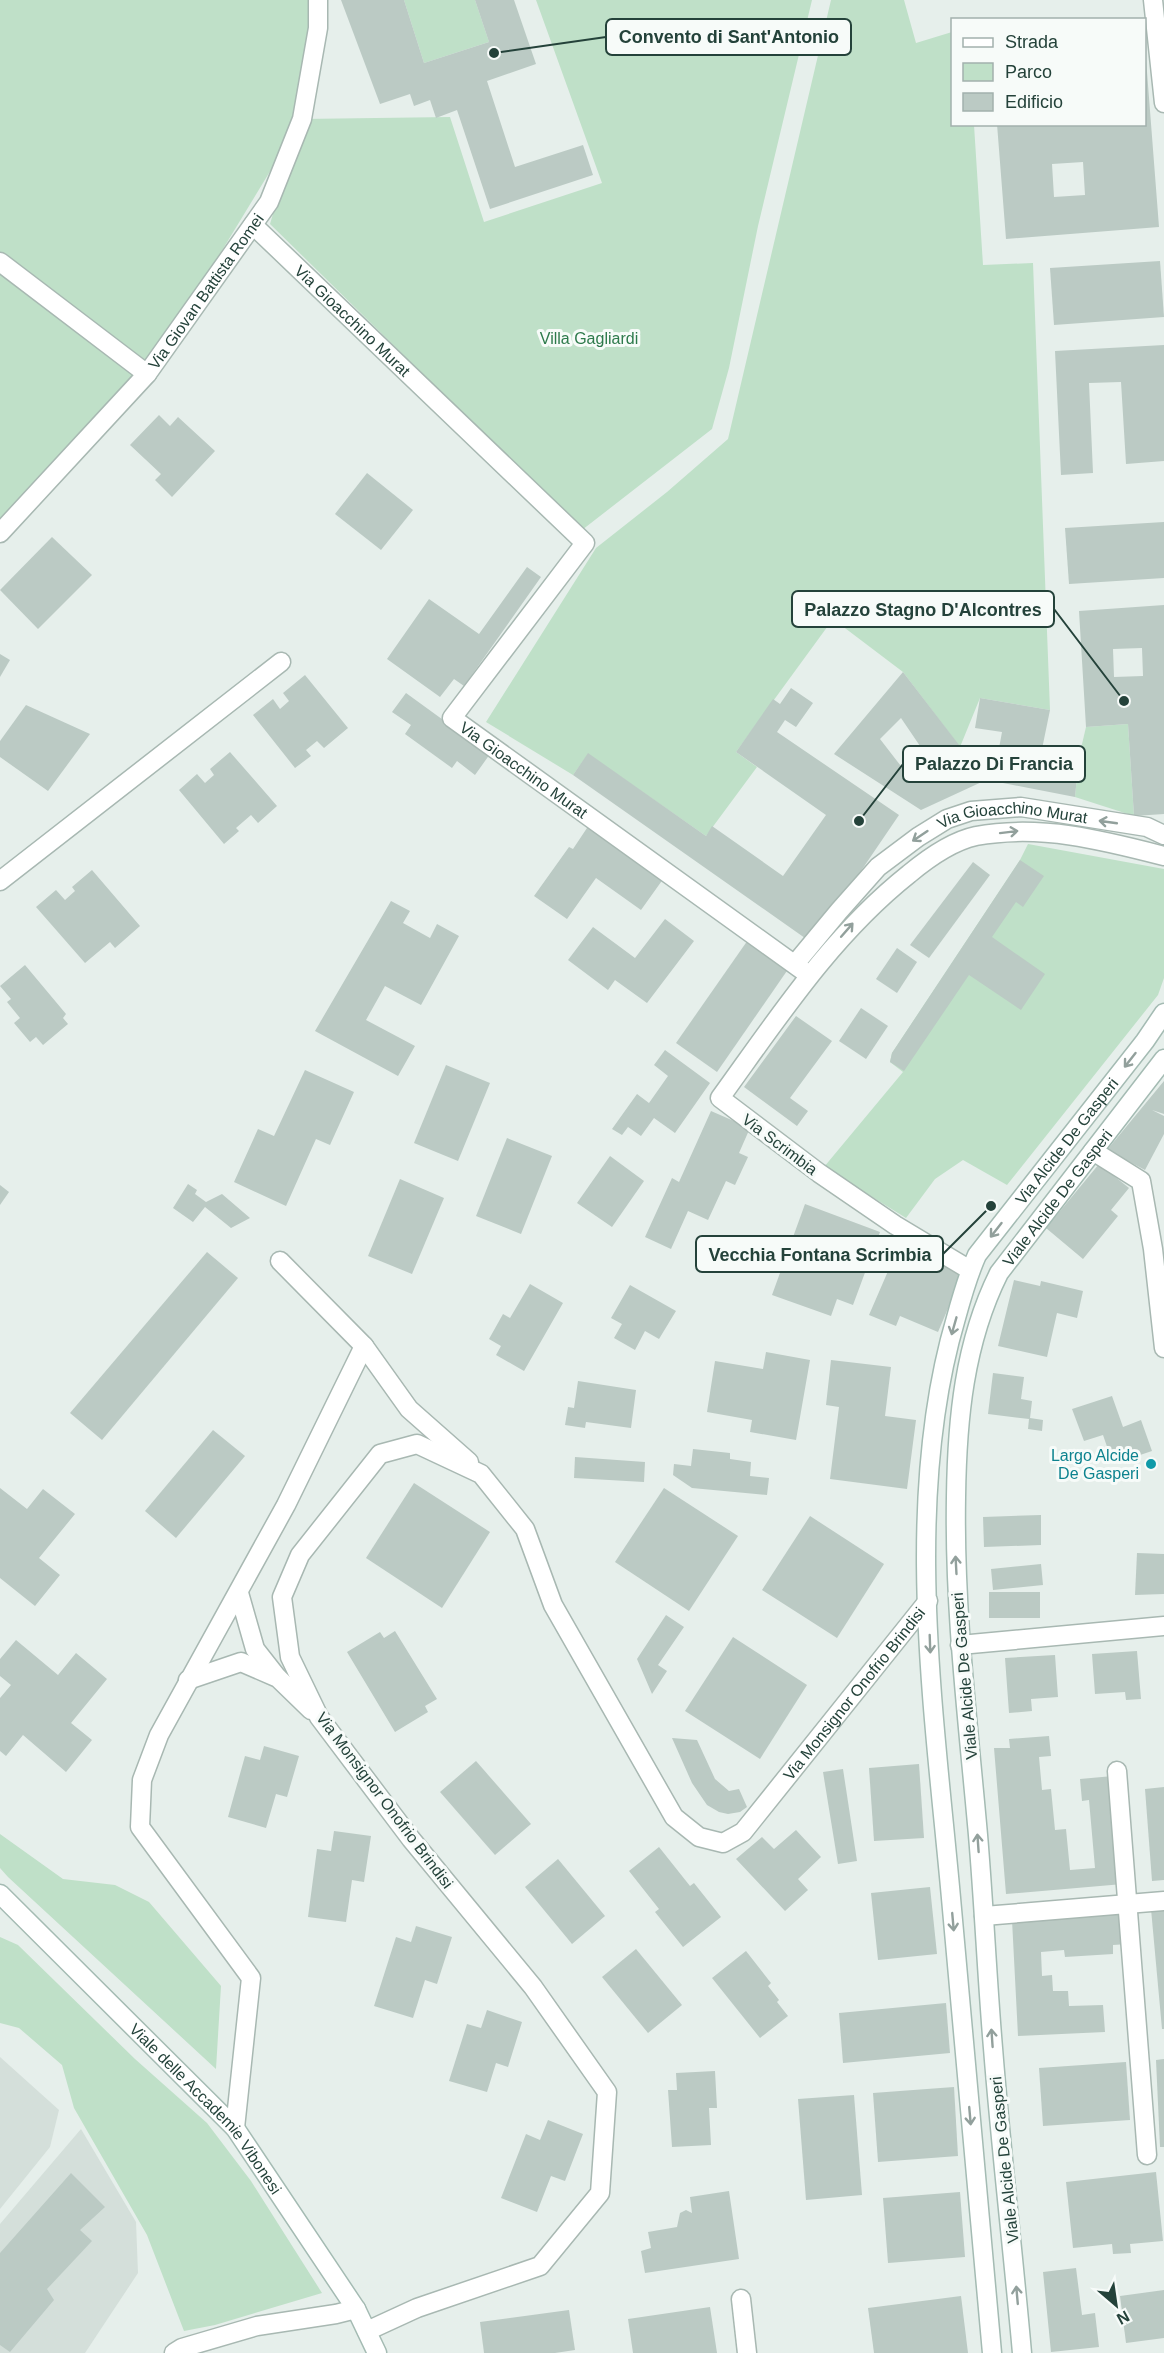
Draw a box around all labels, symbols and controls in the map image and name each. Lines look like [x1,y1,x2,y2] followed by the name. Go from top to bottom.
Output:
[951,18,1146,126] legend
[606,19,851,55] callout: Convento di Sant'Antonio
[619,27,839,47] text: Convento di Sant'Antonio
[1005,32,1059,52] text: Strada
[1005,62,1052,82] text: Parco
[1005,92,1063,112] text: Edificio
[145,211,267,373] street label: Via Giovan Battista Romei
[291,262,414,380] street label: Via Gioacchino Murat
[540,330,638,347] park label: Villa Gagliardi
[792,591,1054,627] callout: Palazzo Stagno D'Alcontres
[804,600,1042,620] text: Palazzo Stagno D'Alcontres
[457,719,591,822] street label: Via Gioacchino Murat
[903,746,1085,782] callout: Palazzo Di Francia
[915,754,1074,774] text: Palazzo Di Francia
[934,799,1089,832] street label: Via Gioacchino Murat
[1098,816,1118,827] one-way arrow
[999,827,1019,838] one-way arrow
[912,830,929,842] one-way arrow
[840,923,854,938] one-way arrow
[1124,1052,1137,1068] one-way arrow
[1012,1075,1122,1208] street label: Via Alcide De Gasperi
[739,1111,821,1178] street label: Via Scrimbia
[999,1126,1115,1270] street label: Viale Alcide De Gasperi
[990,1222,1003,1238] one-way arrow
[696,1236,943,1272] callout: Vecchia Fontana Scrimbia
[708,1245,933,1265] text: Vecchia Fontana Scrimbia
[948,1316,959,1335] one-way arrow
[1051,1447,1139,1482] place label: Largo Alcide De Gasperi
[1144,1457,1158,1471] marker: Largo Alcide De Gasperi
[950,1556,962,1576] one-way arrow
[949,1592,980,1760] street label: Viale Alcide De Gasperi
[780,1604,928,1783] street label: Via Monsignor Onofrio Brindisi
[924,1634,935,1654] one-way arrow
[313,1709,456,1892] street label: Via Monsignor Onofrio Brindisi
[973,1834,984,1854] one-way arrow
[948,1912,959,1932] one-way arrow
[126,2020,285,2197] street label: Viale delle Accademie Vibonesi
[987,2028,998,2048] one-way arrow
[987,2076,1022,2244] street label: Viale Alcide De Gasperi
[965,2106,976,2126] one-way arrow
[1086,2275,1146,2335] north arrow
[1011,2285,1022,2305] one-way arrow
[1114,2307,1132,2328] text: N

